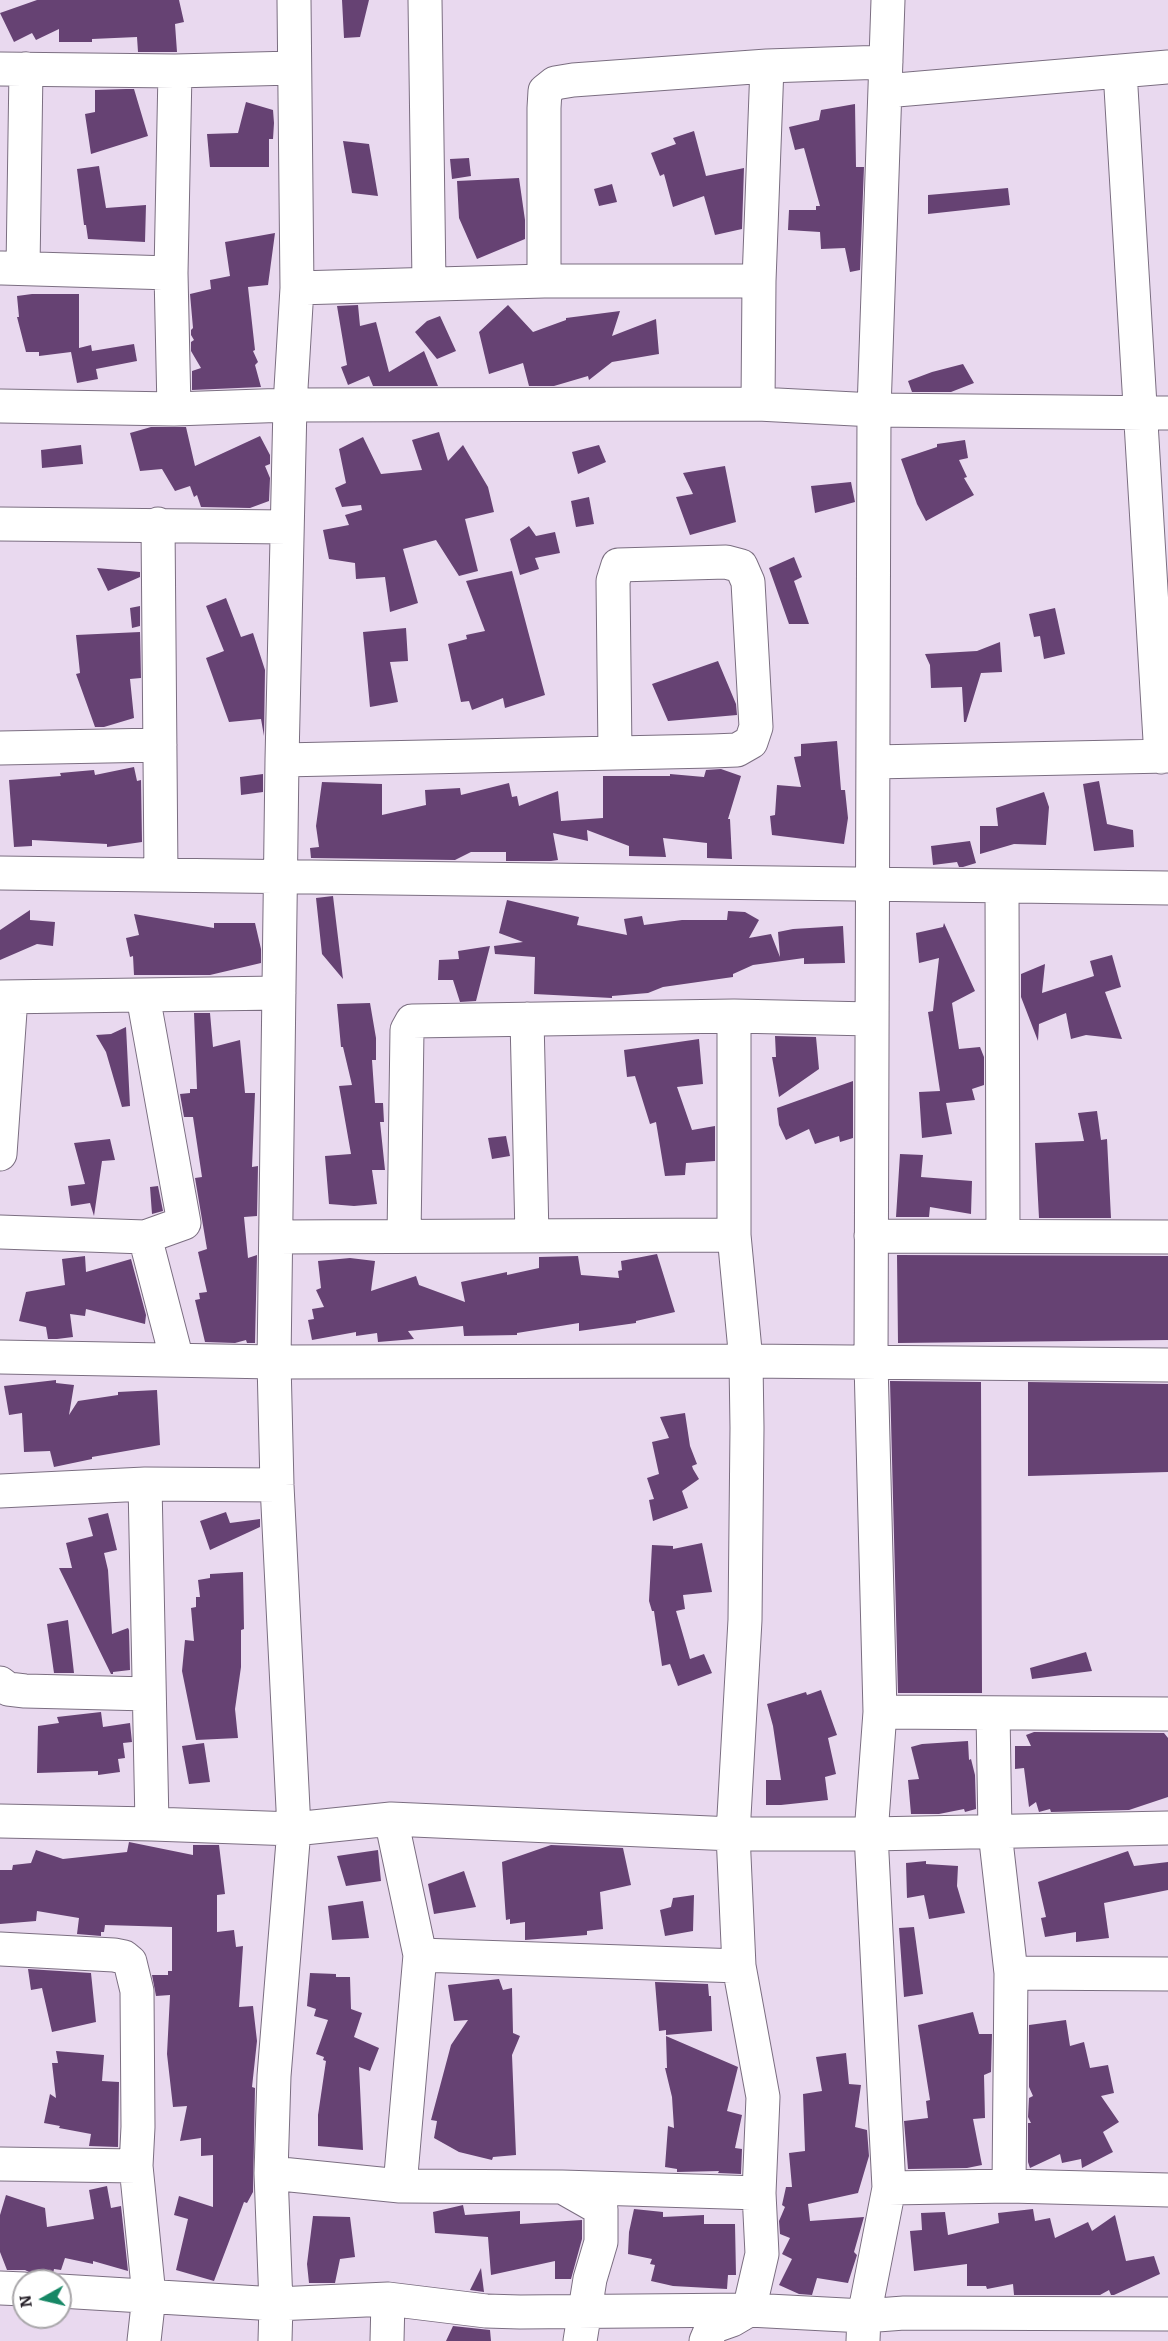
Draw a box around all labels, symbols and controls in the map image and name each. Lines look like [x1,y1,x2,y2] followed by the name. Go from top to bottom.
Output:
[12,2269,72,2329] north arrow
[15,2294,36,2309] text: N

